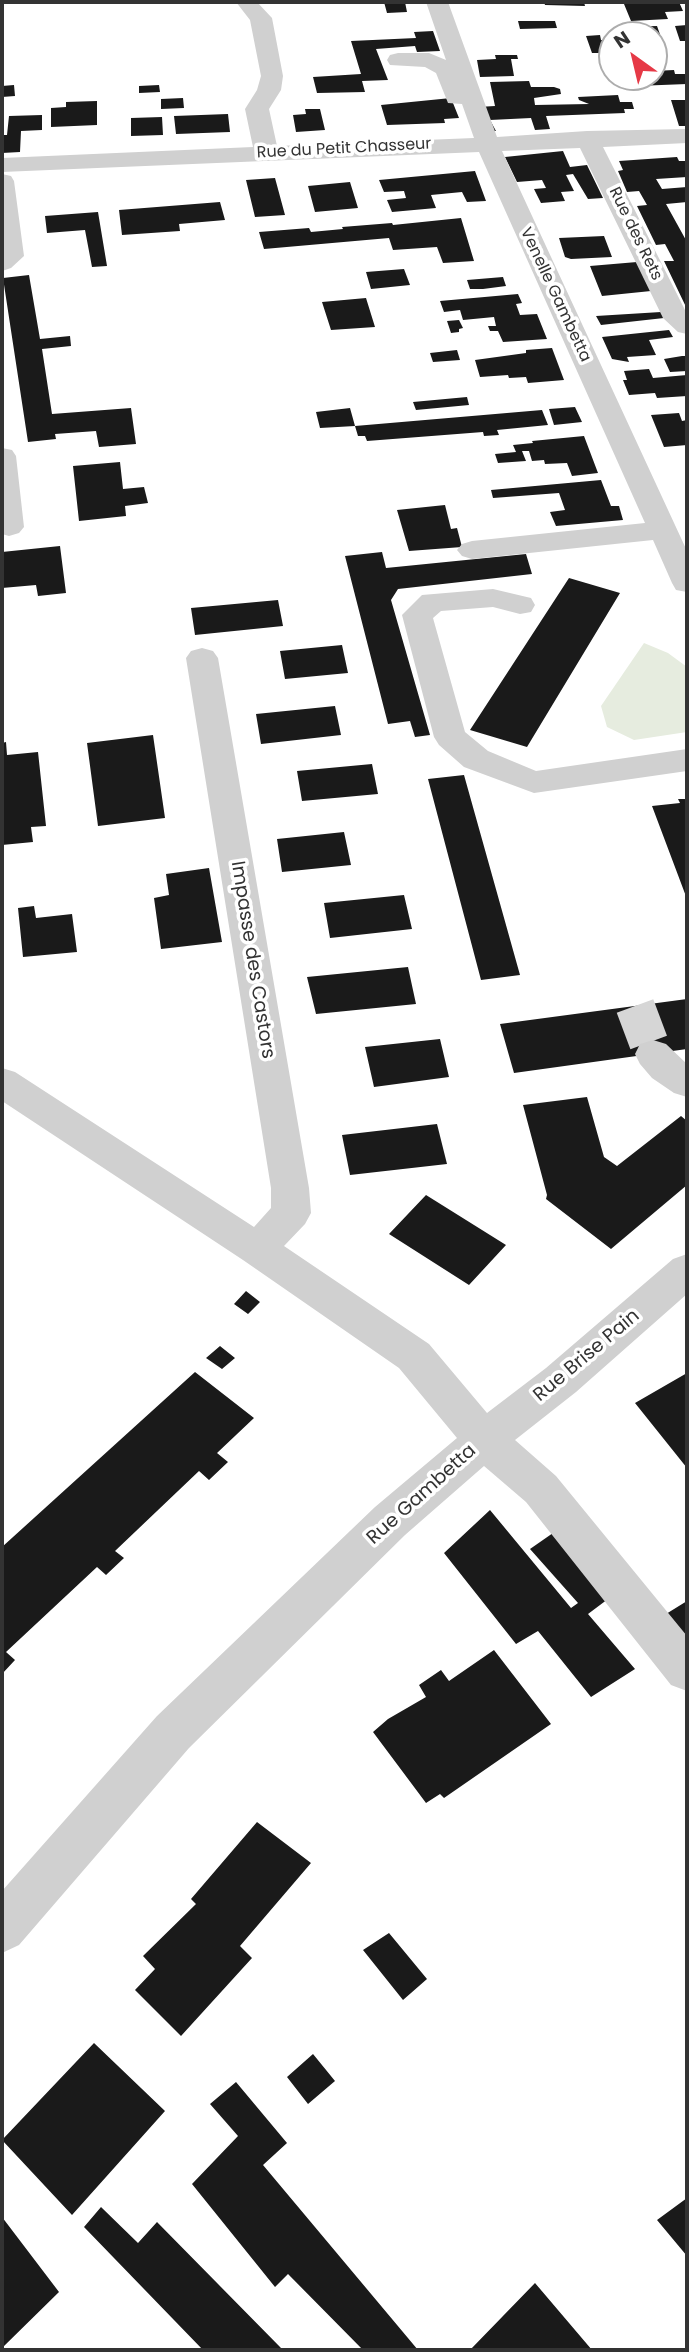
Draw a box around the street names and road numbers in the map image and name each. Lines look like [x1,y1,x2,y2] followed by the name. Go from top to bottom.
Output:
[256,135,432,163] street label: Rue du Petit Chasseur
[604,184,666,284] street label: Rue des Rets
[515,225,595,365] street label: Venelle Gambetta
[225,860,279,1060] street label: Impasse des Castors
[529,1305,645,1407] street label: Rue Brise Pain
[363,1440,481,1550] street label: Rue Gambetta

